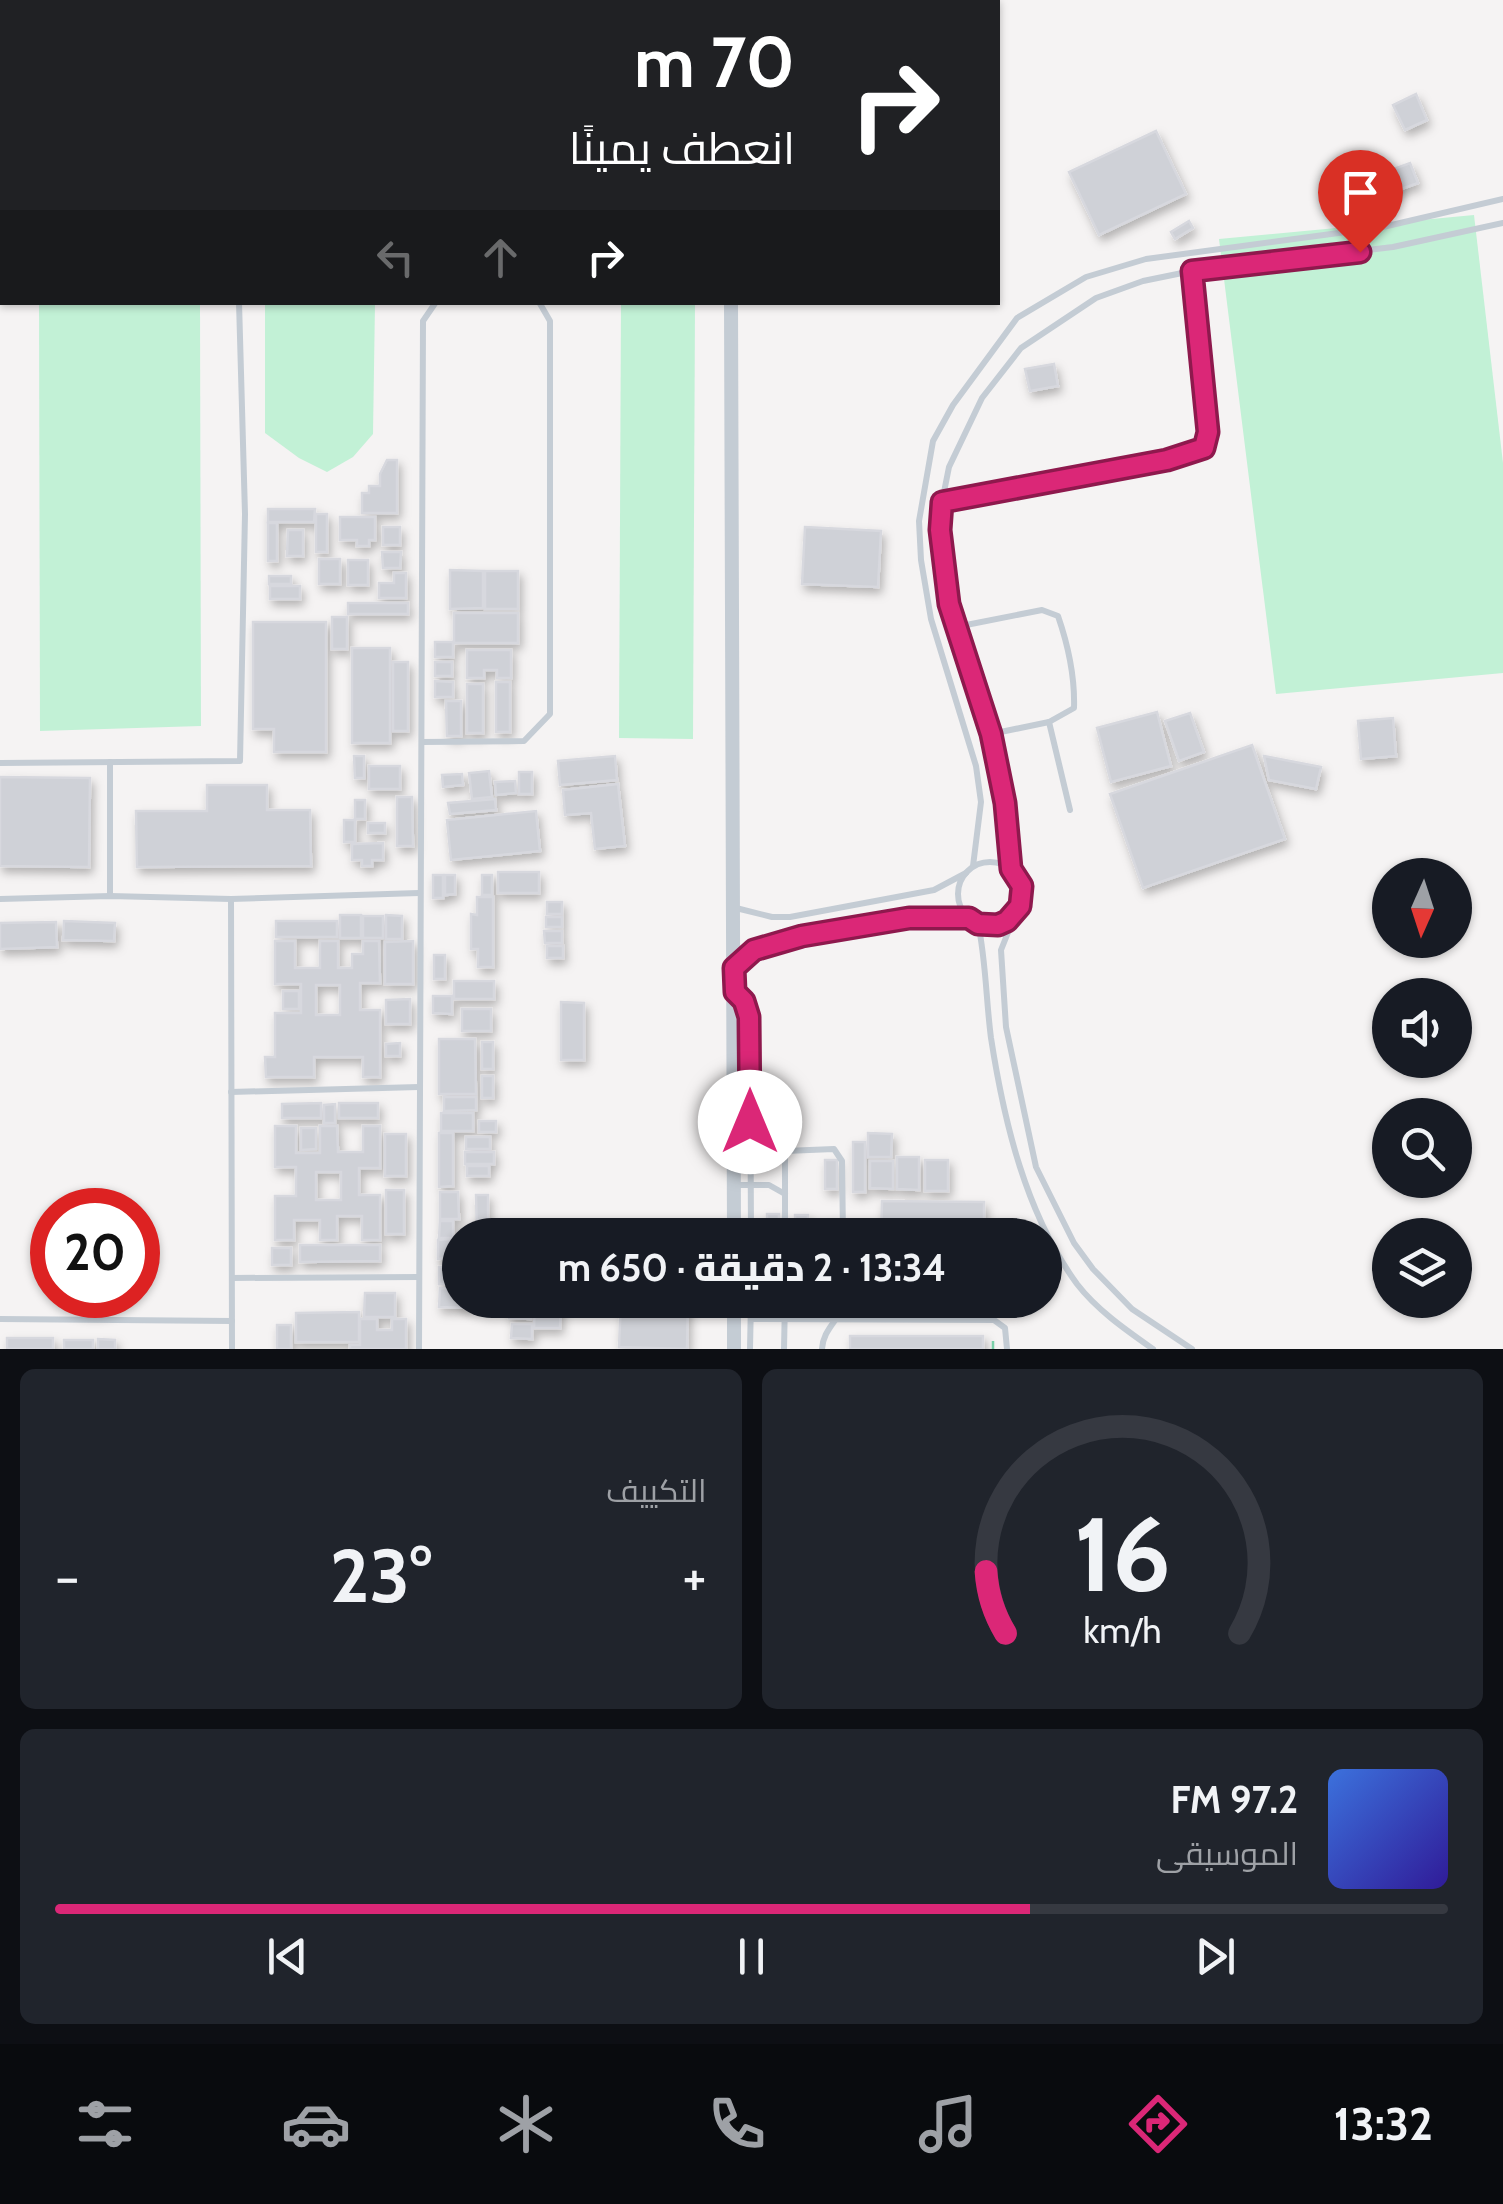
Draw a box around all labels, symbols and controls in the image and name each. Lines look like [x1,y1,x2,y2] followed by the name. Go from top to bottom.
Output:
[634,19,795,105] text: 70 m
[830,40,960,170] icon: right
[569,121,795,175] text: انعطف يمينًا
[1318,150,1403,253] pin
[1333,165,1388,220] icon: arrive
[368,230,423,285] icon: left
[473,230,528,285] icon: ahead
[578,230,633,285] icon: right
[1372,858,1472,958] north arrow
[1372,858,1472,1318] map controls
[1372,978,1472,1078] button: sound
[698,1070,802,1174] position arrow
[1372,1098,1472,1198] button: search
[30,1188,160,1318] speed limit sign: 20
[1372,1218,1472,1318] button: layers
[558,1244,946,1291] text: 13:34 · 2 دقيقة · 650 m
[606,1471,707,1510] text: التكييف
[1074,1491,1171,1617] text: 16
[330,1530,432,1621] text: 23°
[55,1543,79,1610] text: −
[682,1543,707,1610] text: +
[1083,1609,1161,1652] text: km/h
[1170,1776,1298,1823] text: 97.2 FM
[1156,1834,1298,1873] text: الموسيقى
[260,1929,315,1984] icon: previous
[724,1929,779,1984] icon: pause
[1188,1929,1243,1984] icon: next
[70,2089,140,2159] icon: filters
[281,2089,351,2159] icon: car
[491,2089,561,2159] icon: climate
[702,2089,772,2159] icon: phone
[913,2089,983,2159] icon: music
[1123,2089,1193,2159] icon: directions
[1334,2097,1433,2151] text: 13:32

